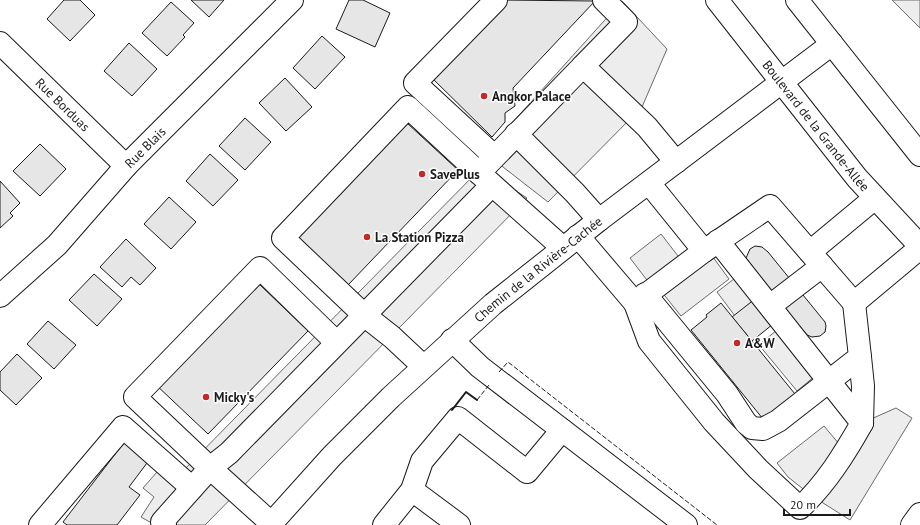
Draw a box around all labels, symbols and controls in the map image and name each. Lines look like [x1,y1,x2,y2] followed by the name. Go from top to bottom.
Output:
[759,57,873,195] street label: Boulevard de la Grande-Allée
[32,74,93,135] street label: Rue Borduas
[492,88,571,105] place label: Angkor Palace
[479,91,489,101] marker: Angkor Palace
[121,123,169,172] street label: Rue Blais
[430,166,480,183] place label: SavePlus
[417,169,427,179] marker: SavePlus
[471,213,606,326] street label: Chemin de la Rivière-Cachée
[375,229,464,246] place label: La Station Pizza
[362,232,372,242] marker: La Station Pizza
[745,335,775,352] place label: A&W
[732,338,742,348] marker: A&W
[214,389,255,406] place label: Micky's
[201,392,211,402] marker: Micky's
[784,491,850,517] scale bar
[790,497,816,512] text: 20 m

